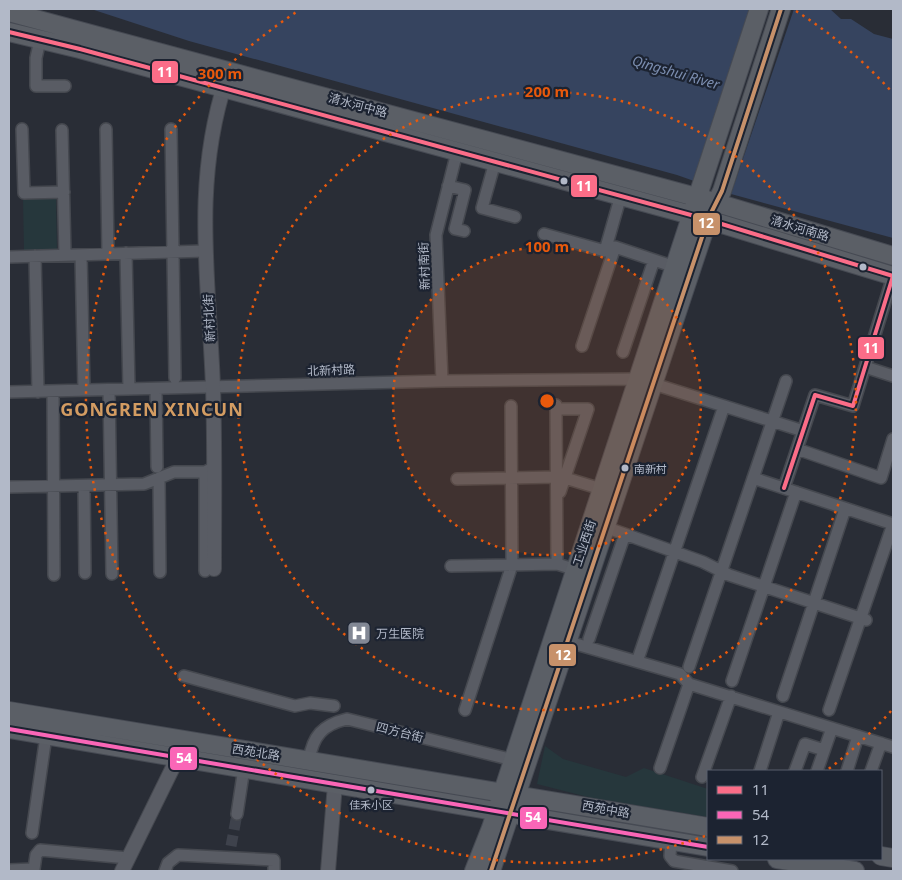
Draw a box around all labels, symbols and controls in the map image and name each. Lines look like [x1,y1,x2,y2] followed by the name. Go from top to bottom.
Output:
[630,50,722,94] water label: Qingshui River
[151,60,179,84] line badge: 11
[157,62,173,81] text: 11
[198,63,242,83] text: 300 m
[525,81,569,101] text: 200 m
[327,89,389,121] street label: 清水河中路
[570,174,598,198] line badge: 11
[559,176,569,186] unlabelled marker
[576,176,592,195] text: 11
[769,211,831,245] street label: 清水河南路
[692,212,721,236] line badge: 12
[698,213,714,232] text: 12
[525,236,569,256] text: 100 m
[415,242,433,290] street label: 新村南街
[858,262,868,272] unlabelled marker
[199,294,219,342] street label: 新村北街
[857,336,885,360] line badge: 11
[863,338,879,357] text: 11
[307,361,355,379] street label: 北新村路
[538,392,556,410] centre of rings
[60,397,244,421] district label: GONGREN XINCUN
[634,461,667,476] place label: 南新村
[620,463,630,473] marker: 南新村
[568,518,600,568] street label: 工业西街
[346,620,372,646] hospital icon: 万生医院
[376,625,424,642] place label: 万生医院
[548,643,577,667] line badge: 12
[555,645,571,664] text: 12
[375,718,425,746] street label: 四方台街
[231,740,281,764] street label: 西苑北路
[169,746,198,771] line badge: 54
[176,748,192,767] text: 54
[707,770,882,860] legend
[752,779,769,799] text: 11
[366,785,376,795] marker: 佳禾小区
[581,796,631,822] street label: 西苑中路
[349,797,393,812] place label: 佳禾小区
[752,804,770,824] text: 54
[519,806,548,830] line badge: 54
[525,807,541,826] text: 54
[752,829,769,849] text: 12

